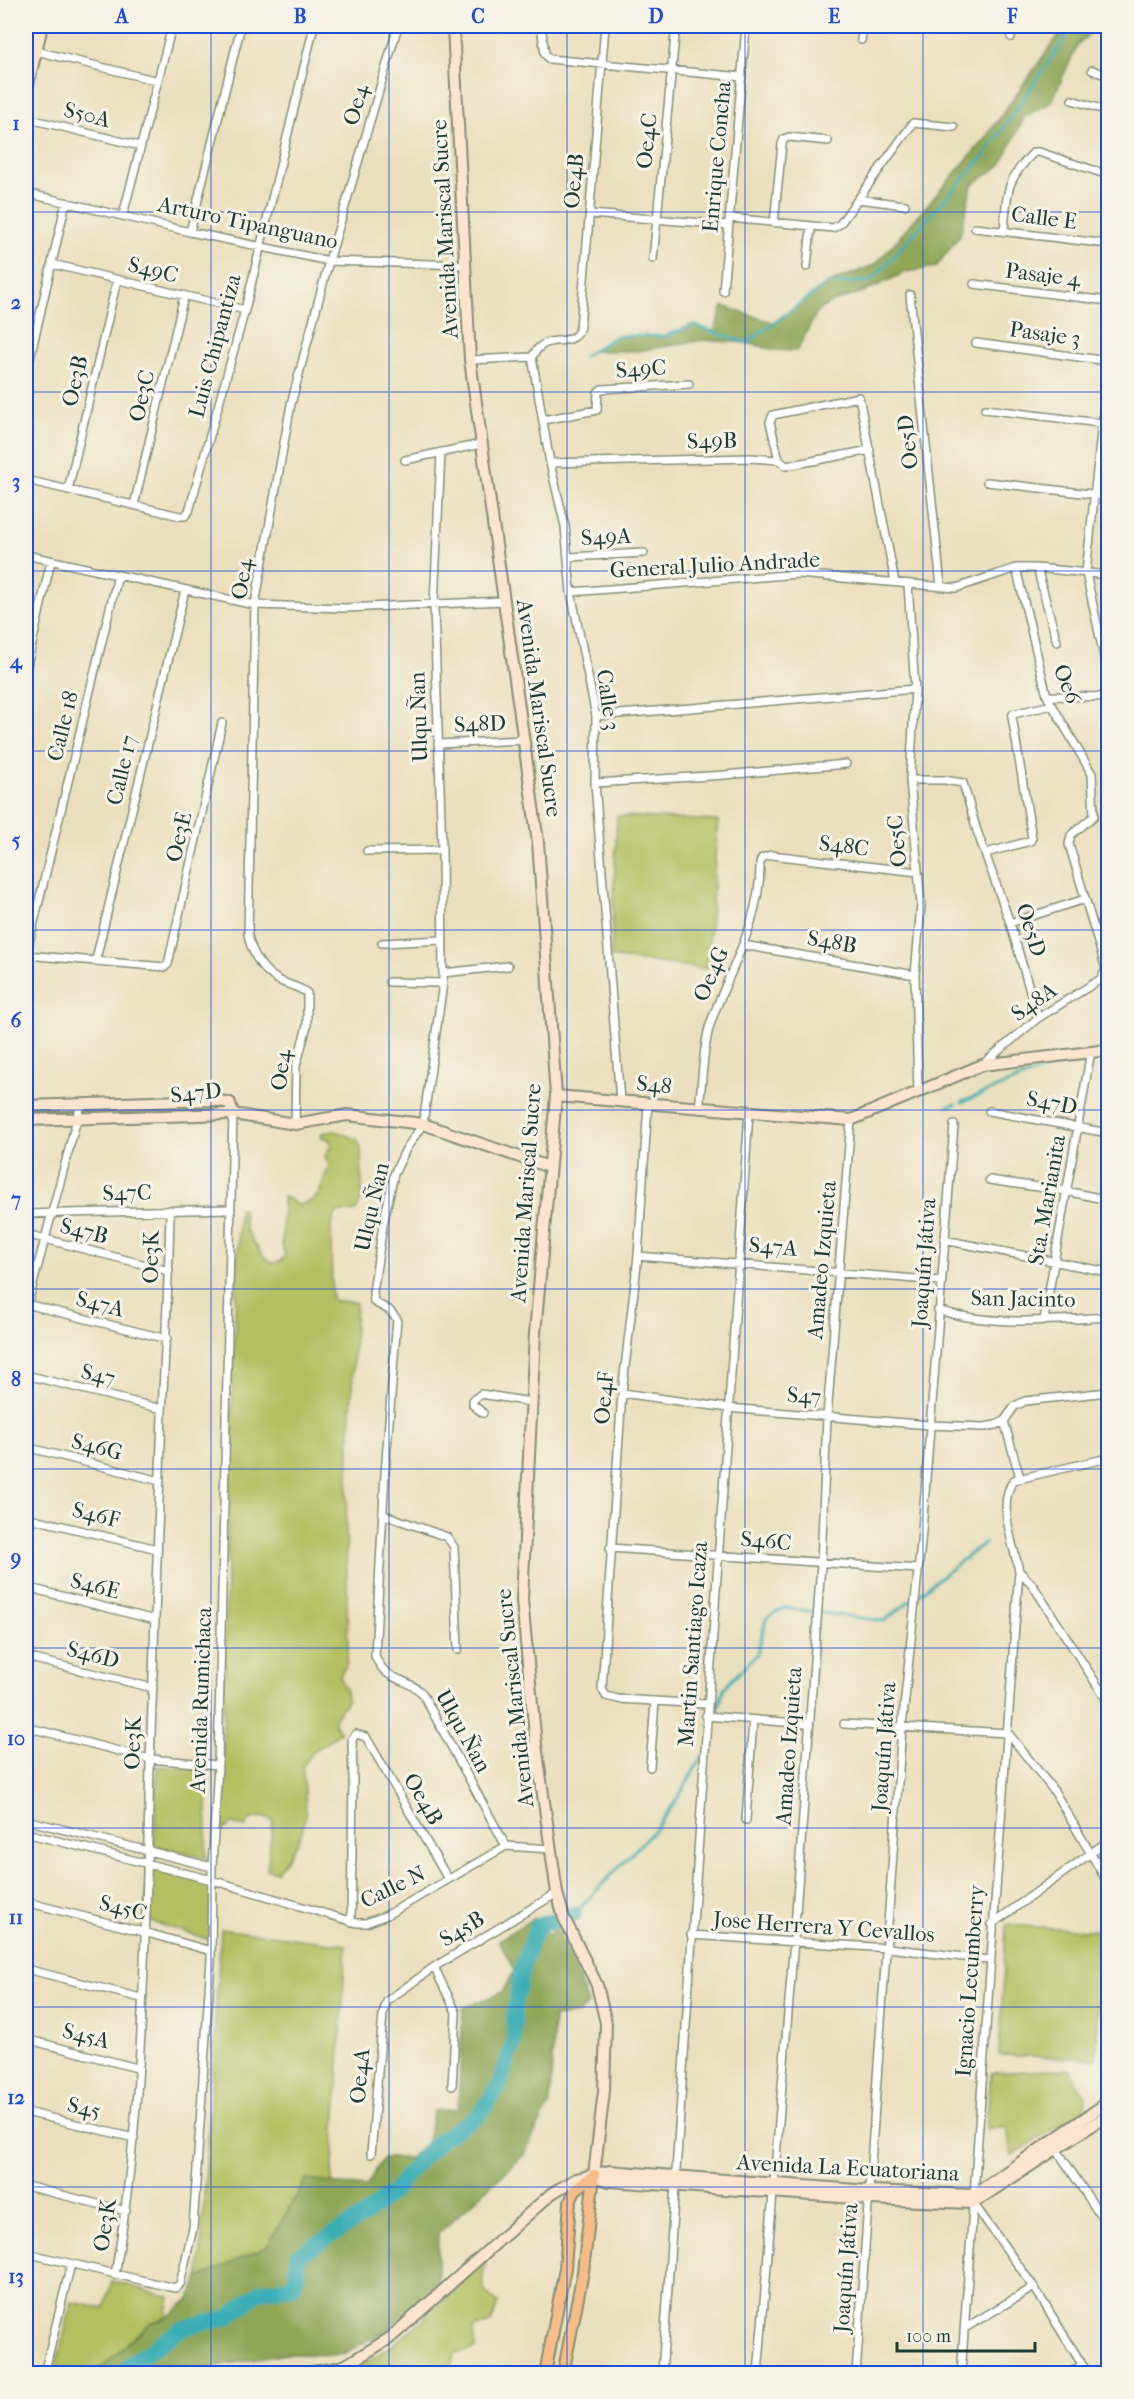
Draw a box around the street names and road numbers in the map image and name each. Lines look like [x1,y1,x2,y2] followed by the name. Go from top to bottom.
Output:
[697,79,737,234] street label: Enrique Concha
[338,81,374,128] street label: Oe4
[61,97,114,134] street label: S50A
[631,112,663,170] street label: Oe4C
[426,119,464,340] street label: Avenida Mariscal Sucre
[559,152,589,210] street label: Oe4B
[155,191,340,255] street label: Arturo Tipanguano
[1010,201,1078,235] street label: Calle E
[125,251,181,289] street label: S49C
[1004,257,1083,293] street label: Pasaje 4
[183,271,247,421] street label: Luis Chipantiza
[1008,316,1082,352] street label: Pasaje 3
[57,353,93,409] street label: Oe3B
[615,354,667,384] street label: S49C
[123,368,161,424] street label: Oe3C
[892,413,924,471] street label: Oe5D
[687,428,737,454] street label: S49B
[580,523,632,551] street label: S49A
[609,547,821,583] street label: General Julio Andrade
[226,556,258,601] street label: Oe4
[511,596,567,819] street label: Avenida Mariscal Sucre
[1048,661,1086,708] street label: Oe6
[591,668,625,732] street label: Calle 3
[403,671,434,763] street label: Ulqu Ñan
[42,688,84,764] street label: Calle 18
[453,710,507,738] street label: S48D
[101,732,143,808] street label: Calle 17
[161,809,197,865] street label: Oe3E
[882,814,912,868] street label: Oe5C
[817,830,871,862] street label: S48C
[1011,900,1051,960] street label: Oe5D
[805,925,859,959] street label: S48B
[688,943,734,1005] street label: Oe4G
[1006,977,1062,1027] street label: S48A
[266,1047,297,1092] street label: Oe4
[635,1070,673,1100] street label: S48
[169,1077,223,1109] street label: S47D
[505,1082,547,1304] street label: Avenida Mariscal Sucre
[1024,1085,1080,1121] street label: S47D
[1023,1132,1071,1267] street label: Sta. Marianita
[348,1159,395,1254] street label: Ulqu Ñan
[802,1179,842,1341] street label: Amadeo Izquieta
[102,1180,152,1206] street label: S47C
[906,1196,942,1331] street label: Joaquín Játiva
[57,1213,111,1249] street label: S47B
[138,1229,164,1284] street label: Oe3K
[748,1232,799,1262] street label: S47A
[970,1285,1076,1313] street label: San Jacinto
[73,1286,127,1323] street label: S47A
[78,1358,118,1392] street label: S47
[589,1370,619,1426] street label: Oe4F
[786,1382,822,1410] street label: S47
[69,1428,125,1466] street label: S46G
[70,1497,123,1533] street label: S46F
[739,1526,793,1556] street label: S46C
[673,1540,713,1748] street label: Martin Santiago Icaza
[68,1567,122,1605] street label: S46E
[491,1587,540,1810] street label: Avenida Mariscal Sucre
[185,1606,217,1794] street label: Avenida Rumichaca
[64,1636,122,1674] street label: S46D
[770,1665,808,1827] street label: Amadeo Izquieta
[866,1680,902,1815] street label: Joaquín Játiva
[430,1685,497,1777] street label: Ulqu Ñan
[119,1715,147,1770] street label: Oe3K
[398,1768,448,1830] street label: Oe4B
[356,1860,430,1914] street label: Calle N
[950,1883,990,2078] street label: Ignacio Lecumberry
[97,1890,149,1926] street label: S45C
[435,1906,489,1952] street label: S45B
[710,1906,936,1948] street label: Jose Herrera Y Cevallos
[60,2018,113,2055] street label: S45A
[345,2046,375,2105] street label: Oe4A
[65,2092,103,2124] street label: S45
[735,2149,961,2187] street label: Avenida La Ecuatoriana
[88,2196,122,2253] street label: Oe3K
[828,2201,864,2336] street label: Joaquín Játiva

